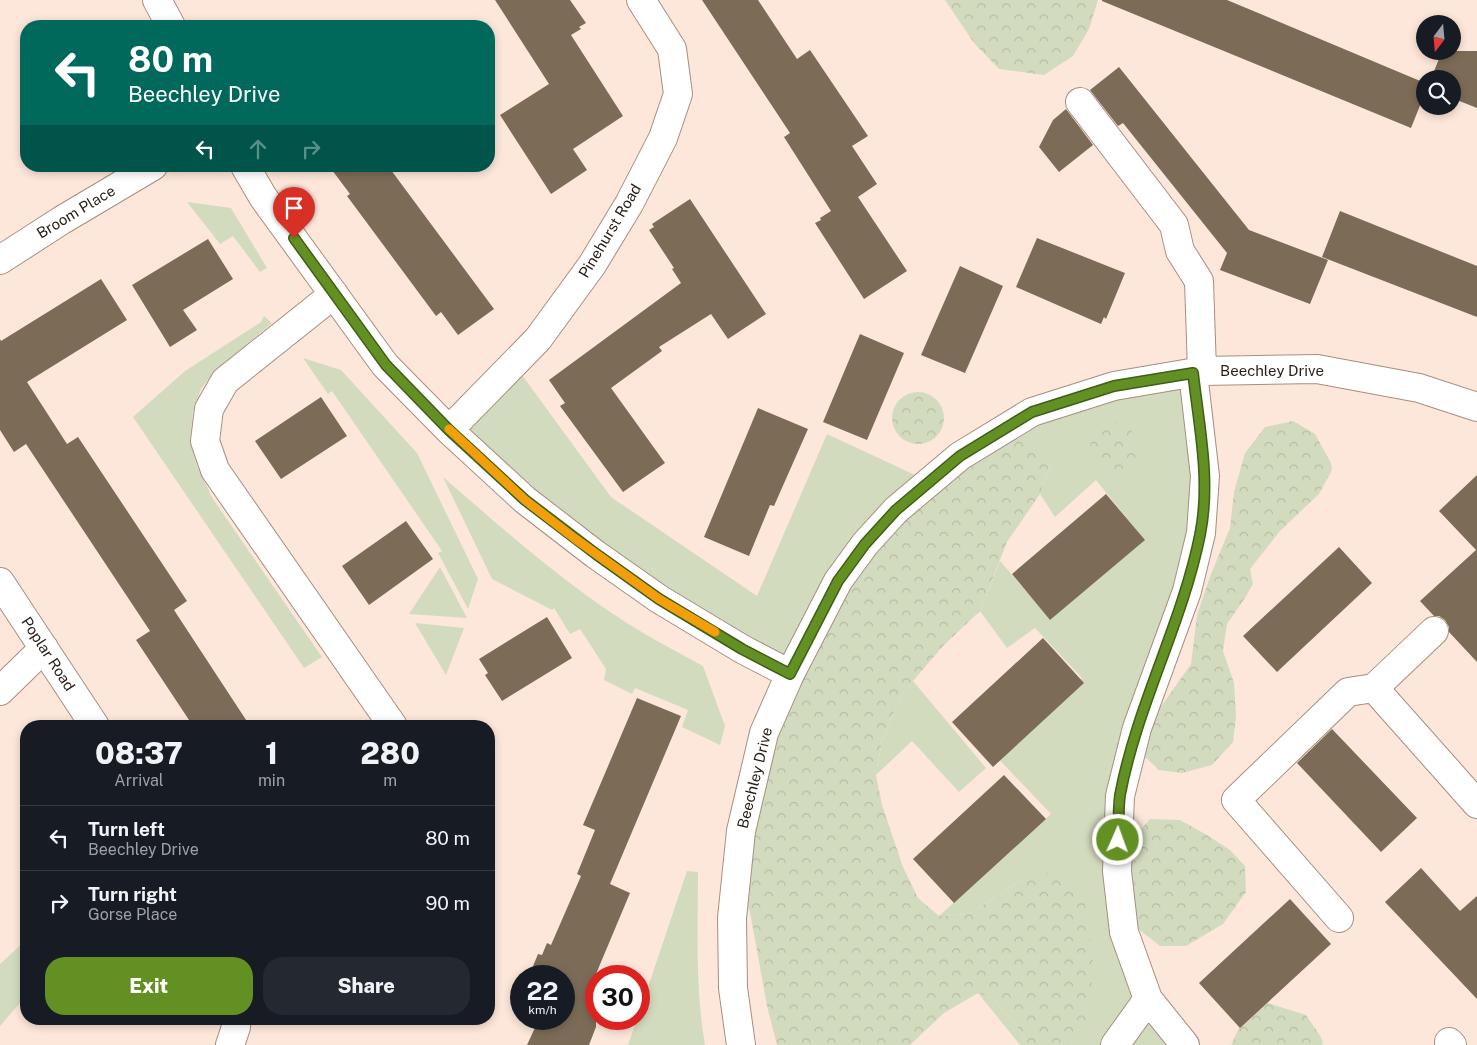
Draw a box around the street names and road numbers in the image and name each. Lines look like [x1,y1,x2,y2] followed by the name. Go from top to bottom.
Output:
[575,181,644,281] street label: Pinehurst Road
[34,182,118,242] street label: Broom Place
[1220,362,1324,379] street label: Beechley Drive
[18,614,79,694] street label: Poplar Road
[734,725,775,830] street label: Beechley Drive

